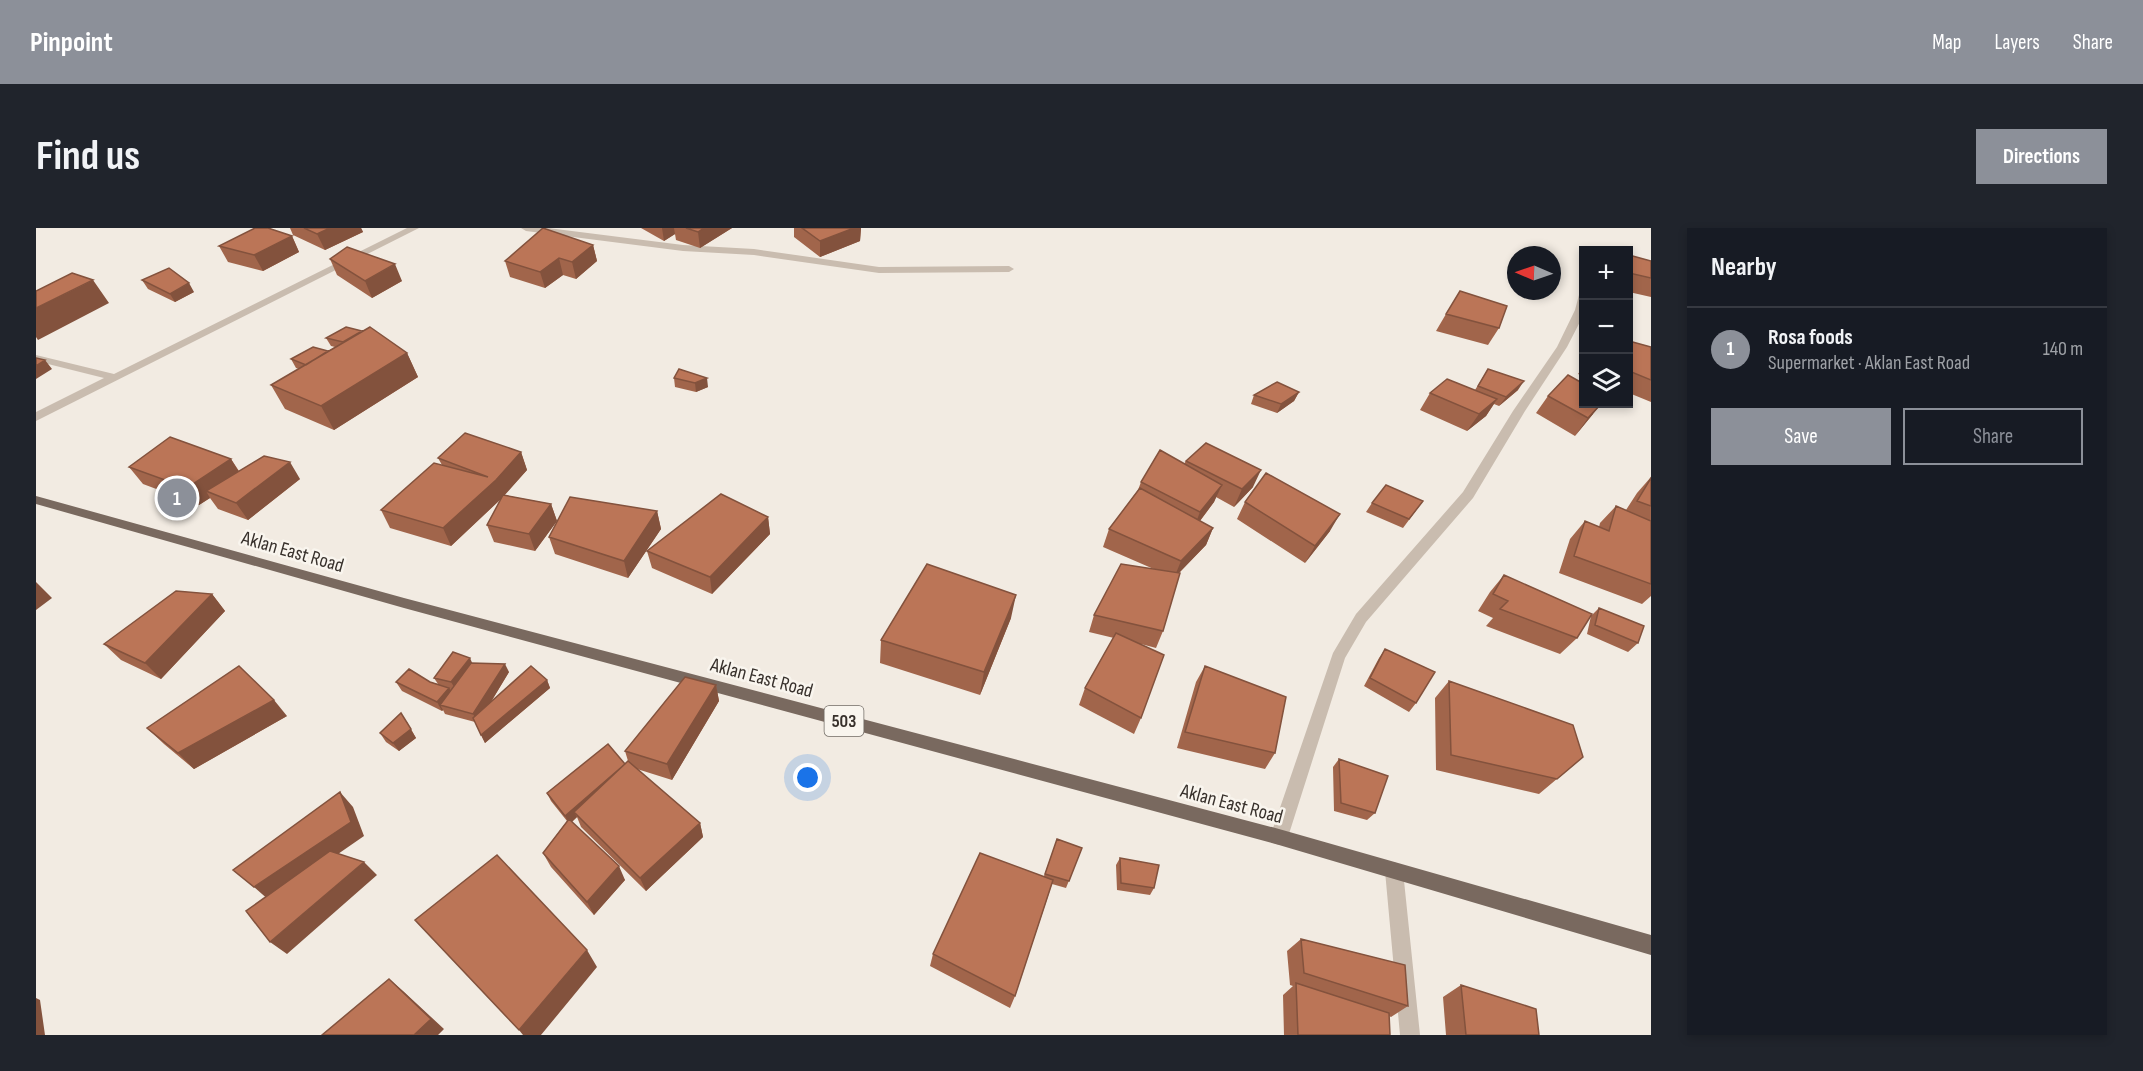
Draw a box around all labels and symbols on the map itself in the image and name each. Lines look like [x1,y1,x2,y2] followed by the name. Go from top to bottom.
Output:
[1507,246,1561,300] north arrow
[158,476,196,520] pin: 1
[238,526,347,578] street label: Aklan East Road
[707,653,816,703] street label: Aklan East Road
[824,706,864,736] road number: 503
[793,763,822,792] your location
[1177,779,1286,829] street label: Aklan East Road

